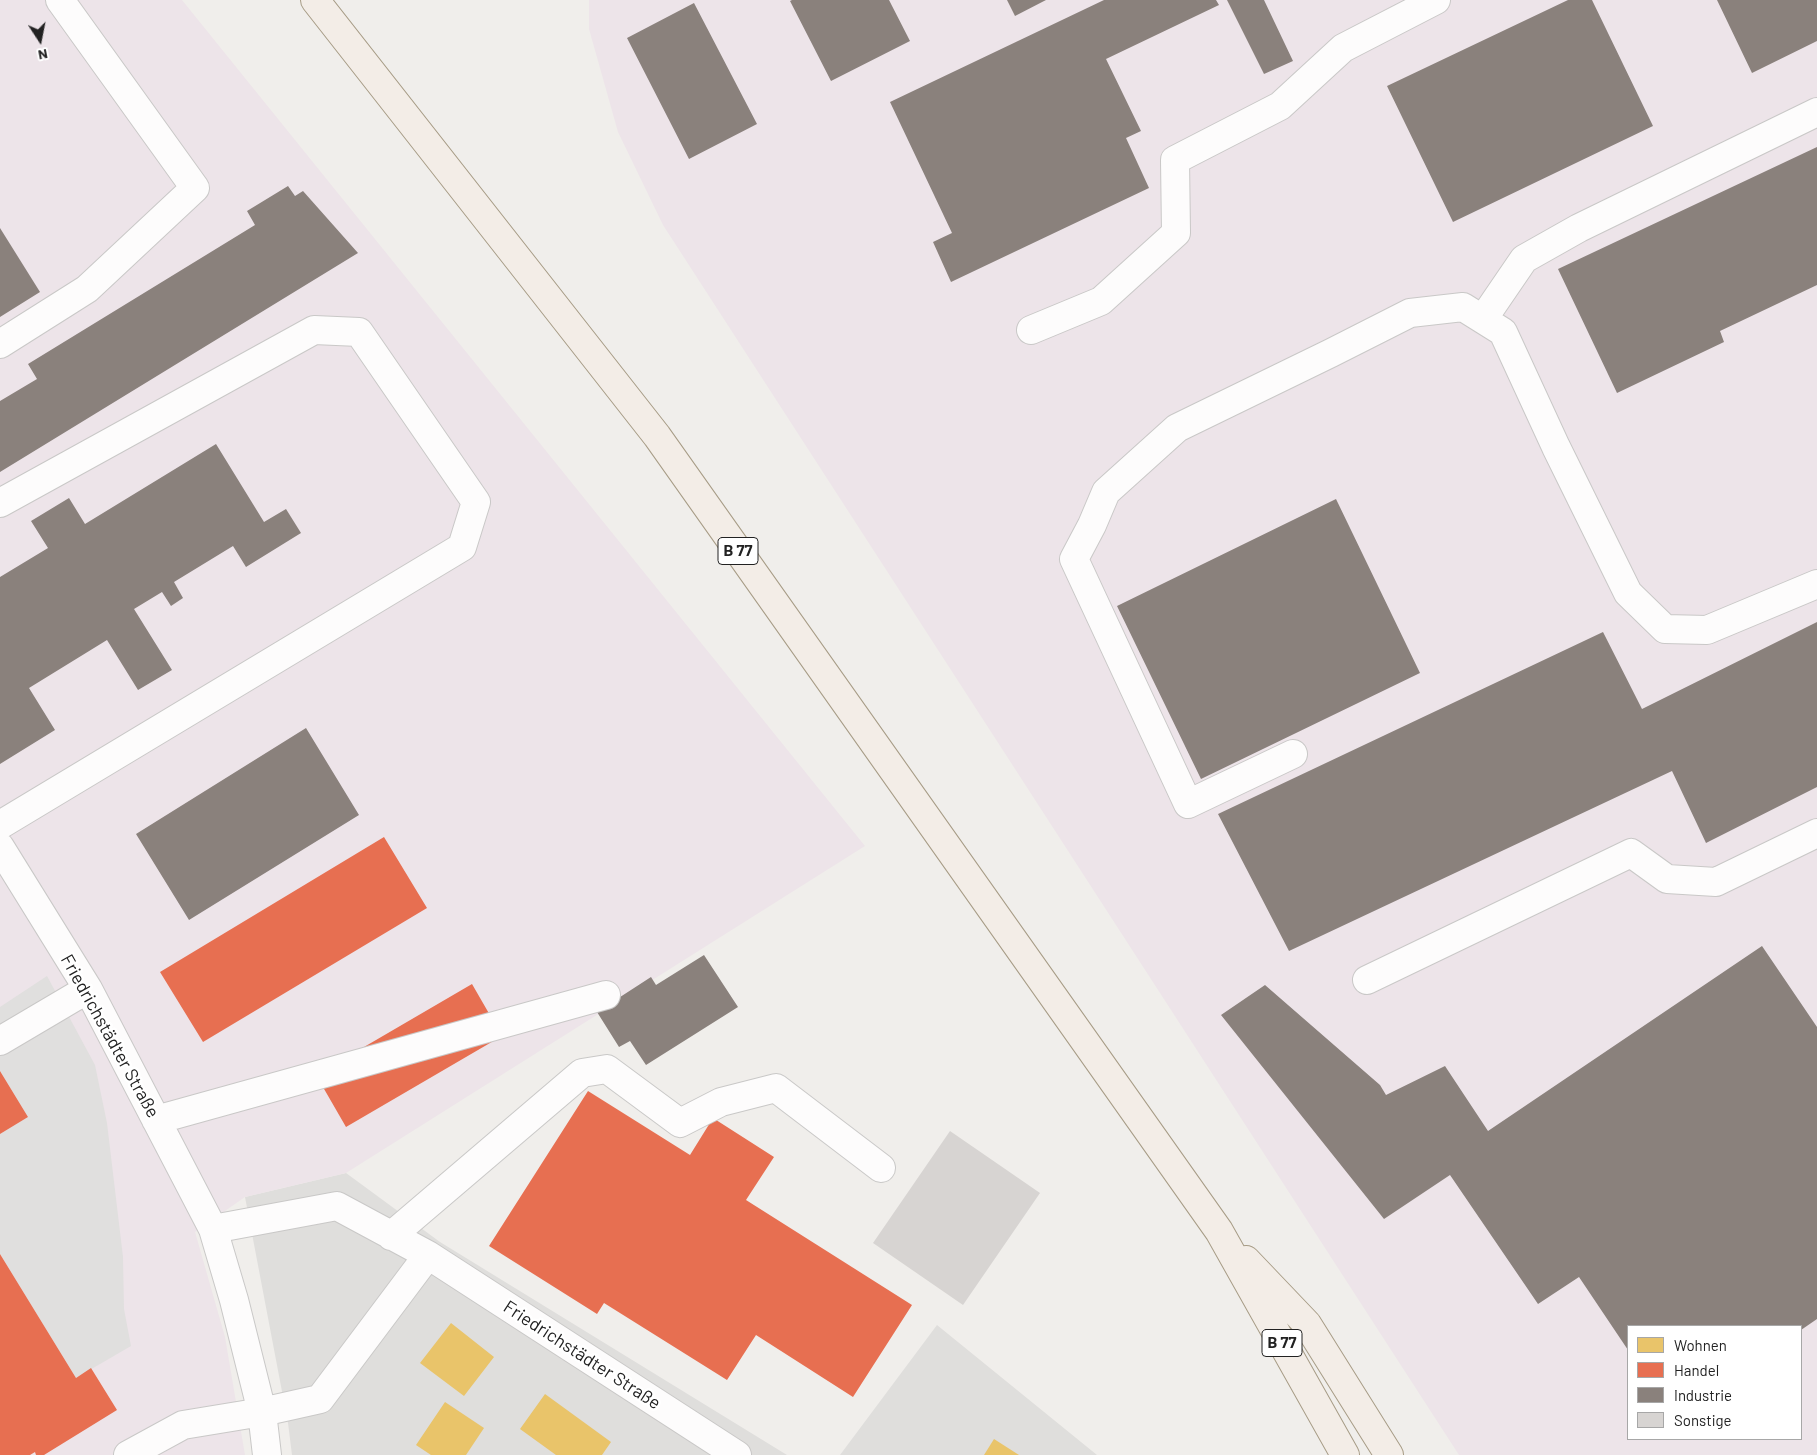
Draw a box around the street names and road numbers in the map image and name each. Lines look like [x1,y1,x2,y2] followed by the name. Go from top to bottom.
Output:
[718,538,758,564] road number: B 77
[56,951,164,1121] street label: Friedrichstädter Straße
[499,1296,665,1414] street label: Friedrichstädter Straße
[1262,1330,1302,1356] road number: B 77

